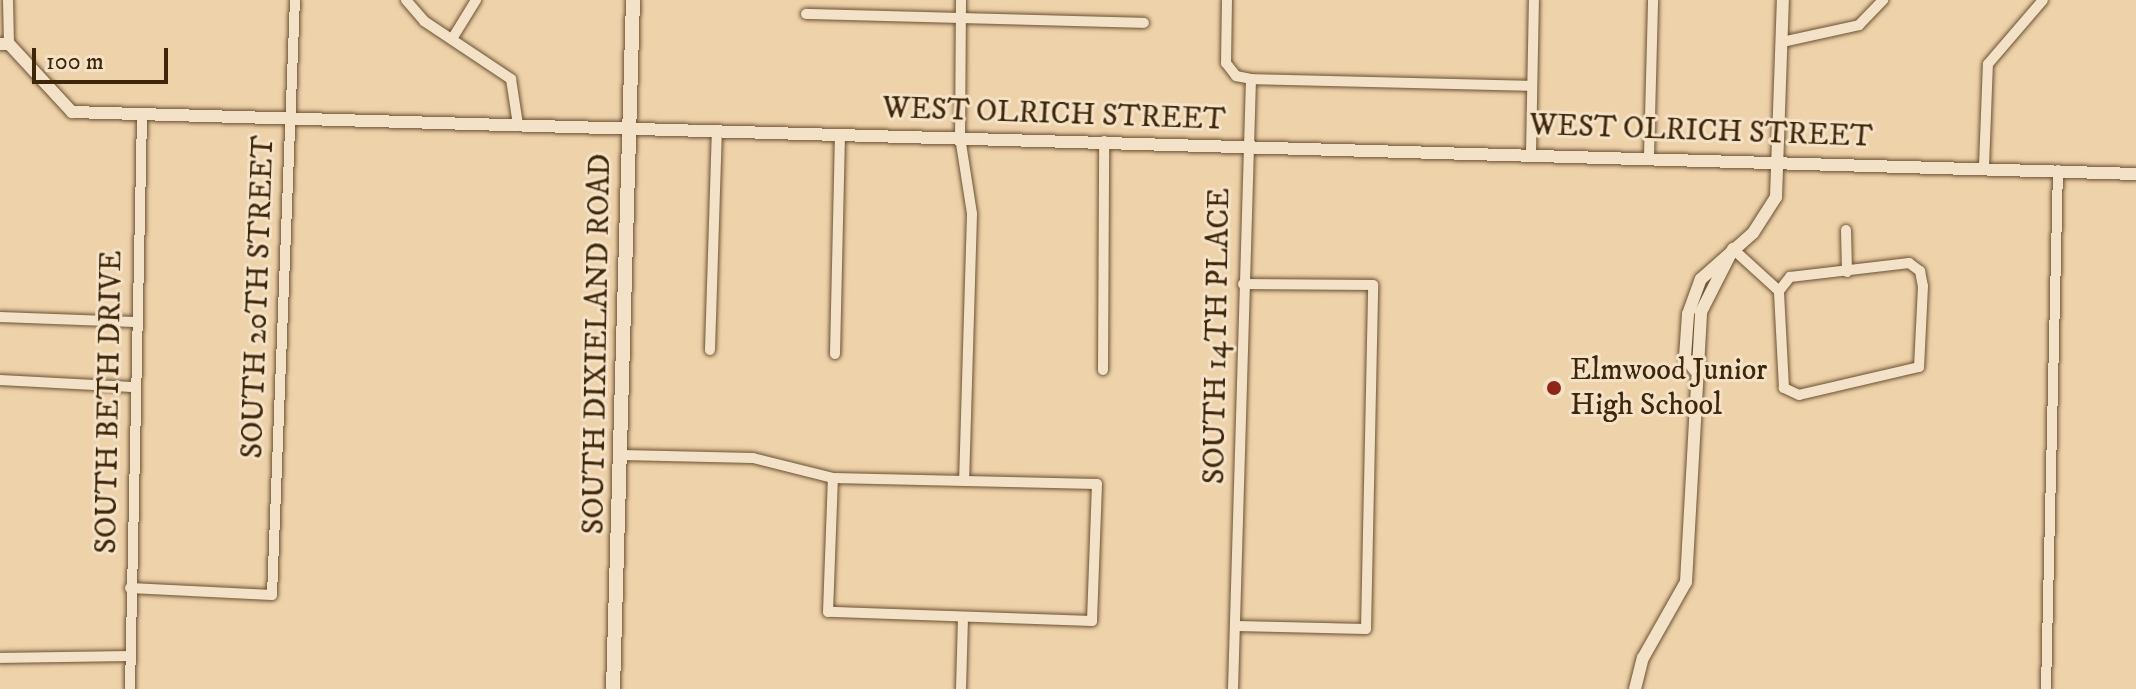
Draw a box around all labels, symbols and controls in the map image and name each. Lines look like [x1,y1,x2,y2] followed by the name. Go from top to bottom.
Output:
[36,32,172,82] scale bar
[46,47,104,77] text: 100 m
[882,91,1226,139] street label: WEST OLRICH STREET
[1529,108,1873,156] street label: WEST OLRICH STREET
[235,135,283,459] street label: SOUTH 20TH STREET
[577,153,619,535] street label: SOUTH DIXIELAND ROAD
[1197,187,1239,485] street label: SOUTH 14TH PLACE
[89,250,131,554] street label: SOUTH BETH DRIVE
[1570,353,1767,424] place label: Elmwood Junior High School
[1545,379,1563,397] marker: Elmwood Junior High School

